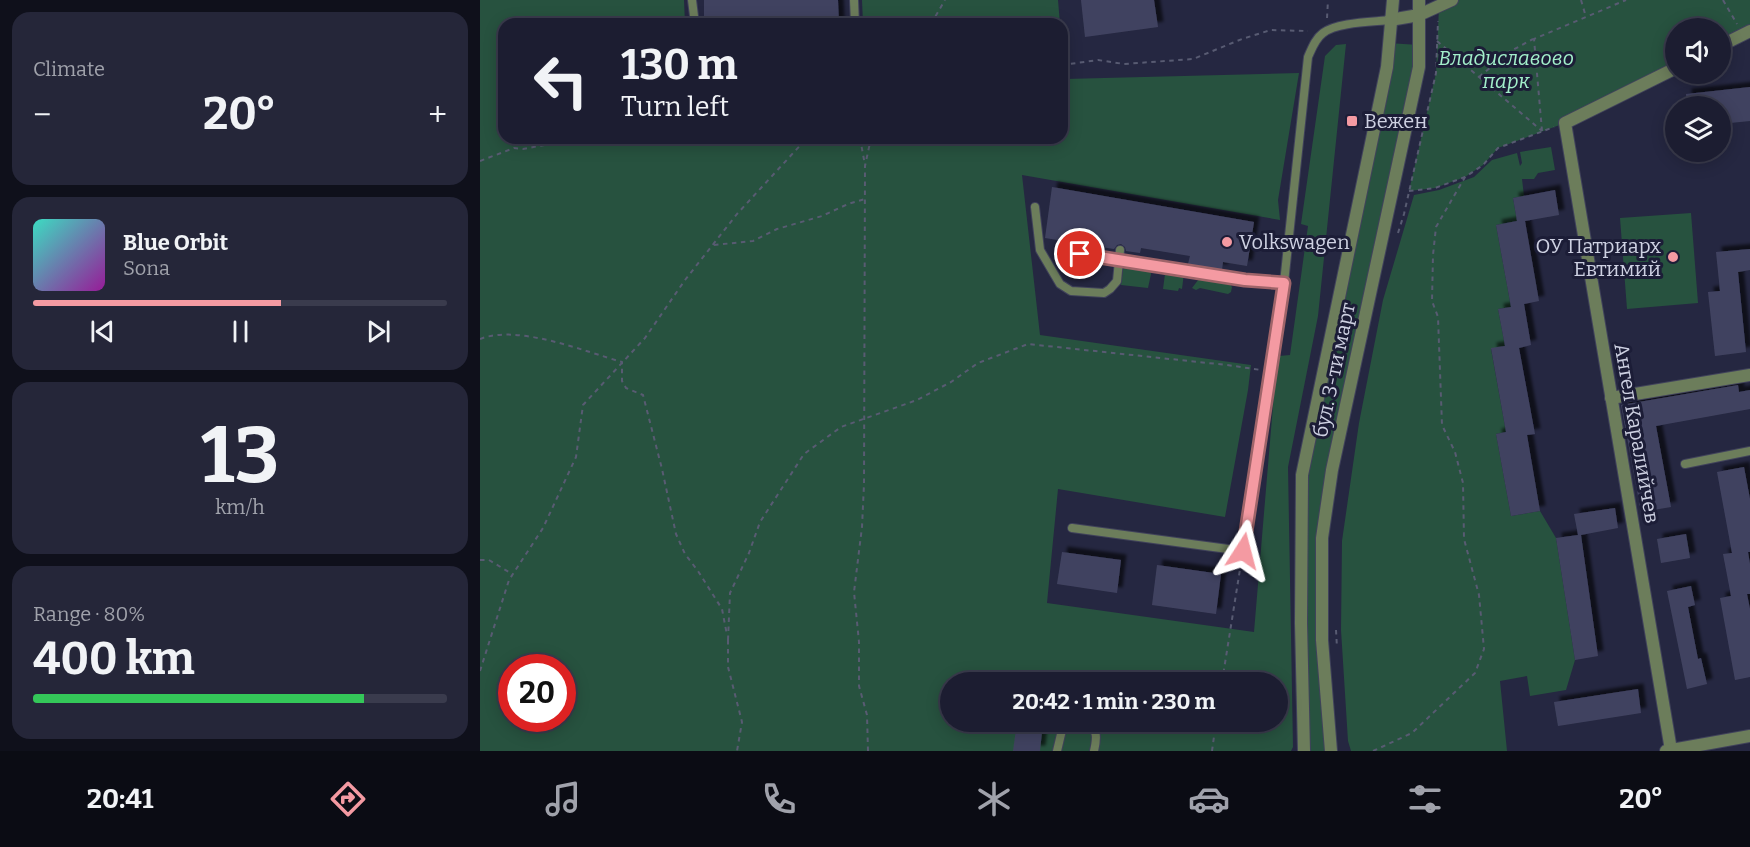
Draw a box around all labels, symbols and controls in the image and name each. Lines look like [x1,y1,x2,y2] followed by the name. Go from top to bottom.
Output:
[1665,18,1731,162] map controls
[1665,18,1731,84] button: sound
[621,40,738,90] text: 130 m
[522,42,600,120] icon: left
[1438,46,1574,93] park label: Владиславово парк
[33,57,105,81] text: Climate
[203,87,276,141] text: 20°
[621,91,729,123] text: Turn left
[33,95,51,135] text: −
[428,95,447,135] text: +
[1665,96,1731,162] button: layers
[1364,109,1427,133] place label: Вежен
[1345,114,1359,128] marker: Вежен
[1054,228,1105,279] pin
[123,229,228,256] text: Blue Orbit
[1239,230,1350,254] place label: Volkswagen
[1535,234,1661,281] place label: ОУ Патриарх Евтимий
[1220,235,1234,249] marker: Volkswagen
[1063,237,1096,270] icon: arrive
[1666,250,1680,264] marker: ОУ Патриарх Евтимий
[123,256,170,280] text: Sona
[1308,301,1360,439] street label: бул. 3-ти март
[86,315,119,348] icon: previous
[224,315,257,348] icon: pause
[362,315,395,348] icon: next
[1609,341,1665,525] street label: Ангел Каралийчев
[201,409,279,503] text: 13
[215,495,265,519] text: km/h
[1211,519,1275,583] position arrow
[33,602,145,626] text: Range · 80%
[33,632,195,686] text: 400 km
[498,654,576,732] speed limit sign: 20
[1013,688,1215,715] text: 20:42 · 1 min · 230 m
[327,778,369,820] icon: directions
[542,778,584,820] icon: music
[758,778,800,820] icon: phone
[973,778,1015,820] icon: climate
[1188,778,1230,820] icon: car
[1404,778,1446,820] icon: filters
[87,783,153,815] text: 20:41
[1619,783,1663,815] text: 20°

